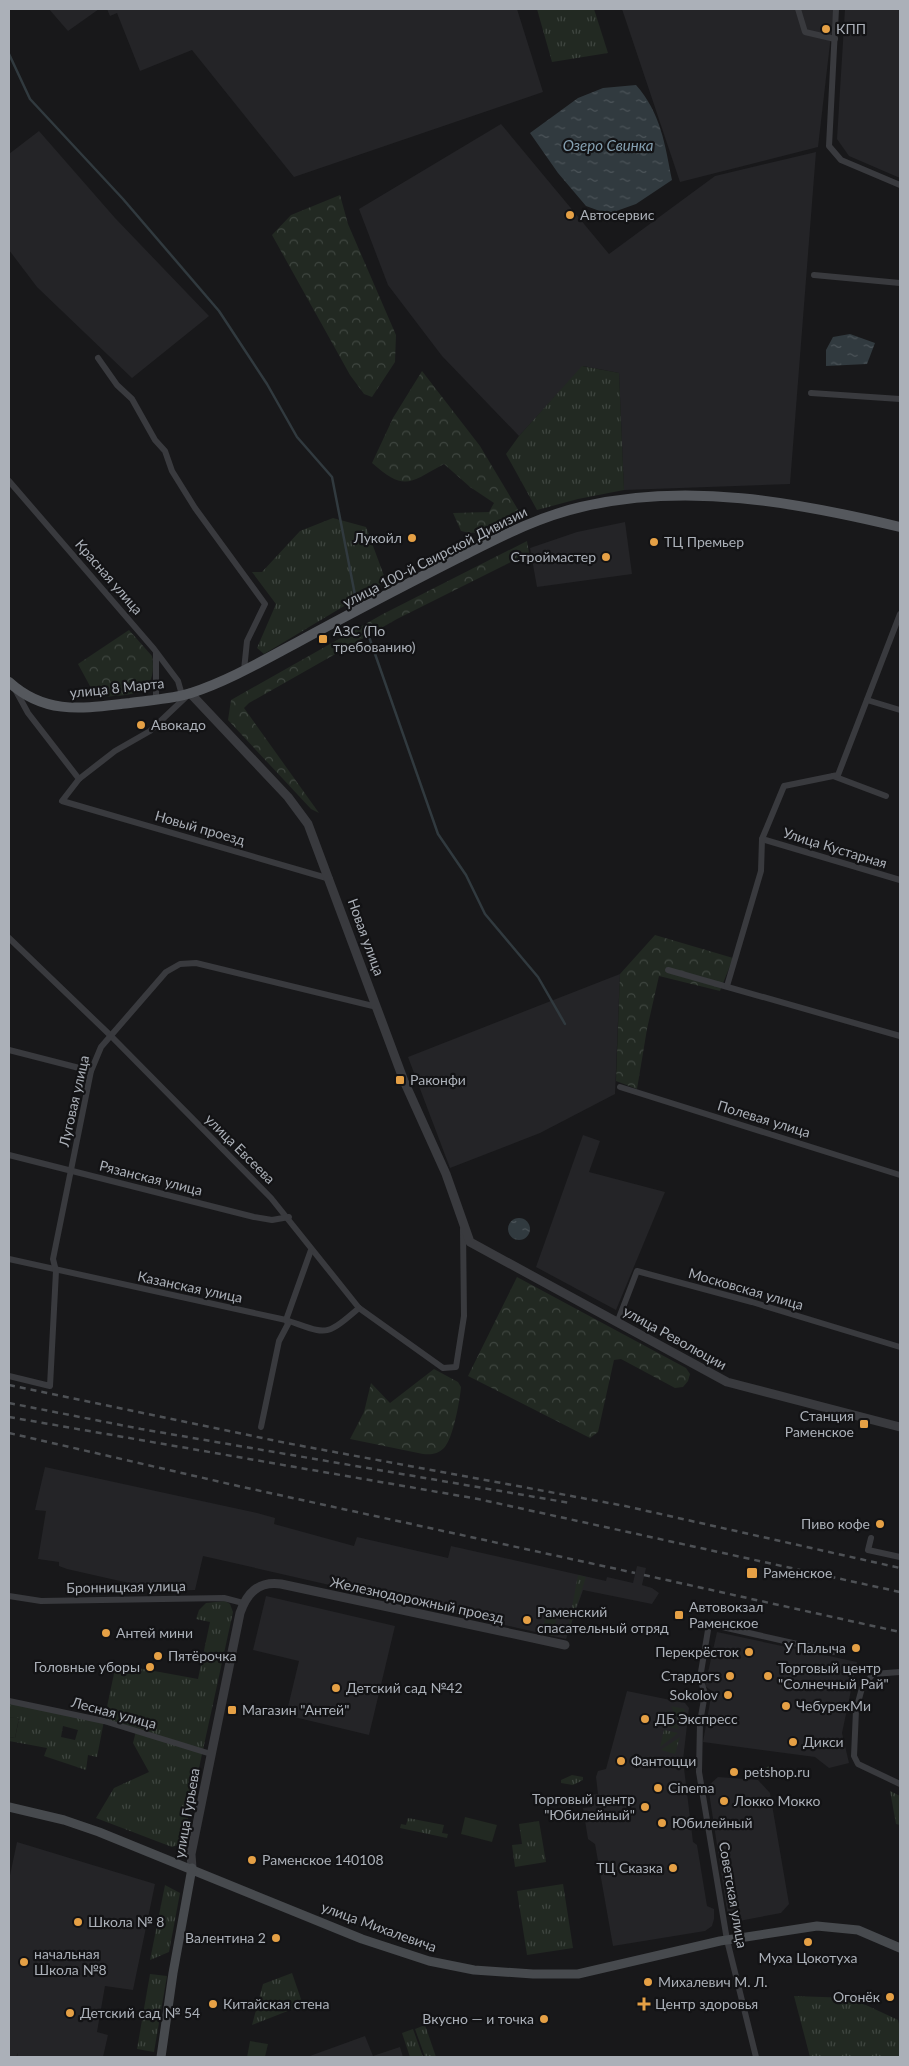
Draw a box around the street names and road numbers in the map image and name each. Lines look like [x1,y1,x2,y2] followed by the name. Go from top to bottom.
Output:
[340,503,530,611] street label: улица 100-й Свирской Дивизии
[72,535,147,618] street label: Красная улица
[69,674,165,701] street label: улица 8 Марта
[153,807,248,849] street label: Новый проезд
[781,824,889,871] street label: Улица Кустарная
[345,896,388,978] street label: Новая улица
[55,1054,92,1149] street label: Луговая улица
[716,1096,813,1141] street label: Полевая улица
[202,1110,279,1187] street label: улица Евсеева
[98,1156,204,1199] street label: Рязанская улица
[687,1264,806,1313] street label: Московская улица
[136,1267,244,1306] street label: Казанская улица
[621,1302,730,1373] street label: улица Революции
[329,1573,506,1626] street label: Железнодорожный проезд
[66,1577,186,1596] street label: Бронницкая улица
[69,1693,159,1732] street label: Лесная улица
[170,1767,203,1859] street label: улица Гурьева
[716,1840,751,1950] street label: Советская улица
[319,1898,439,1955] street label: улица Михалевича

